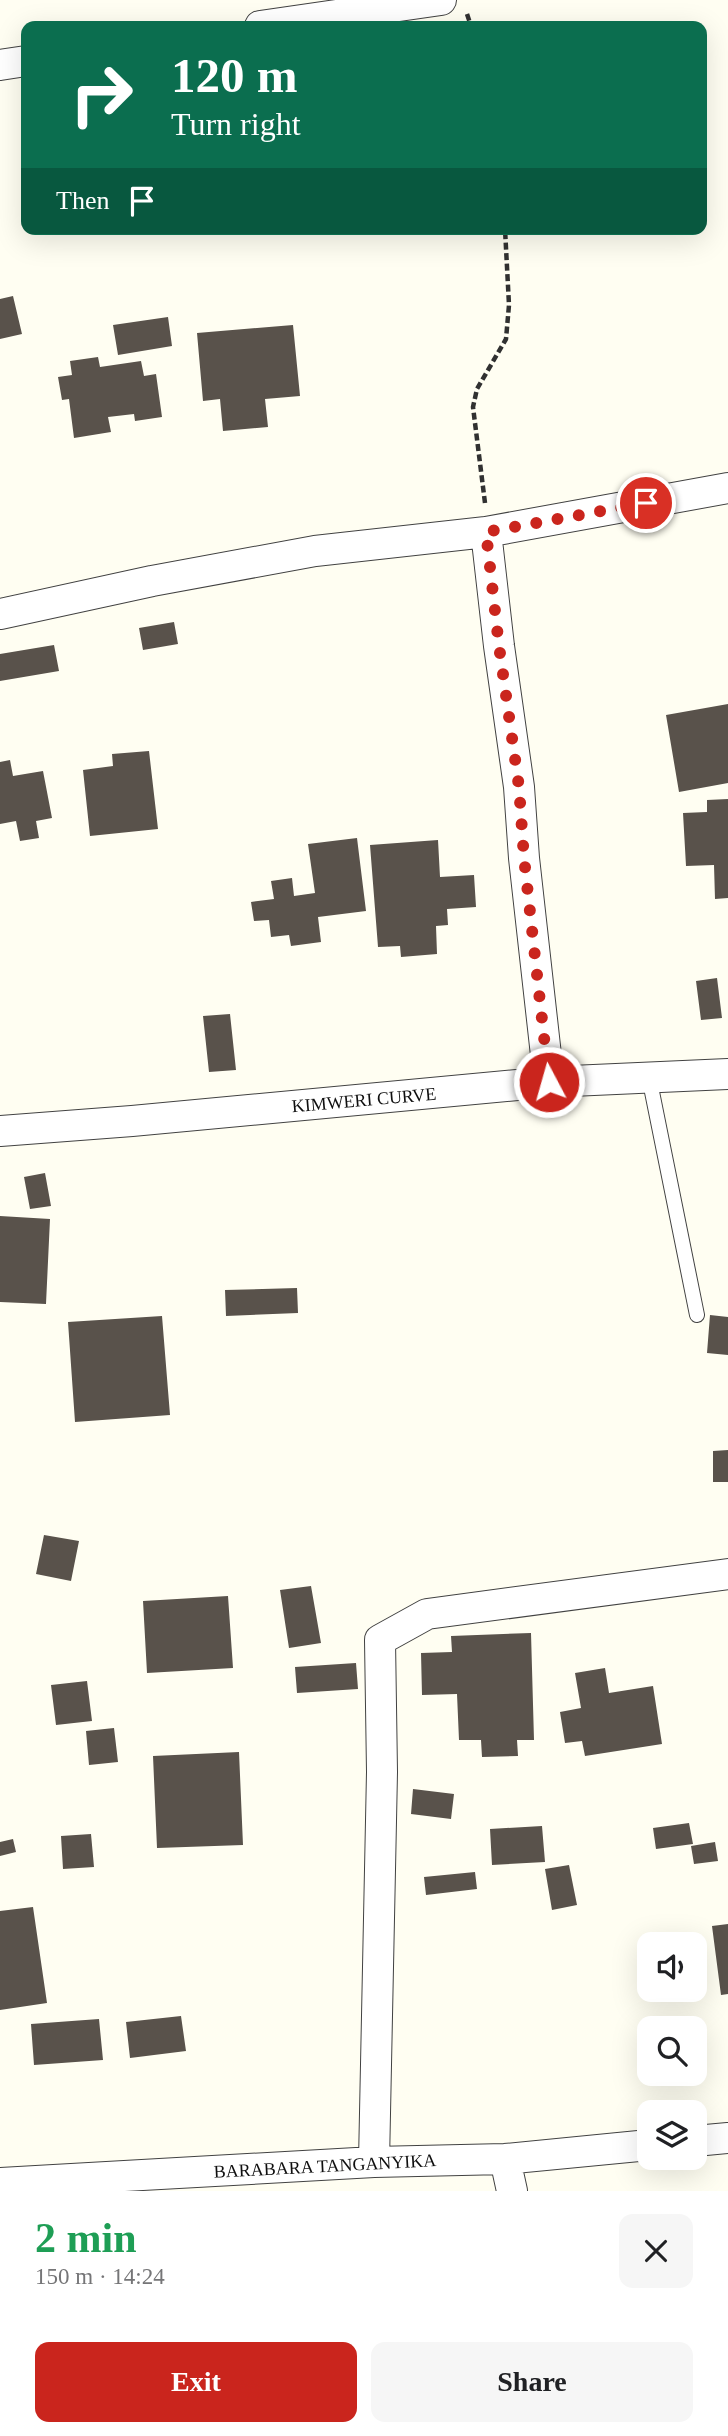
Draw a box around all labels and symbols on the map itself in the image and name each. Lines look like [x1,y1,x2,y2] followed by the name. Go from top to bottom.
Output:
[616,473,676,533] pin
[512,1045,586,1119] position arrow
[291,1084,437,1116] street label: KIMWERI CURVE
[213,2150,437,2182] street label: BARABARA TANGANYIKA

